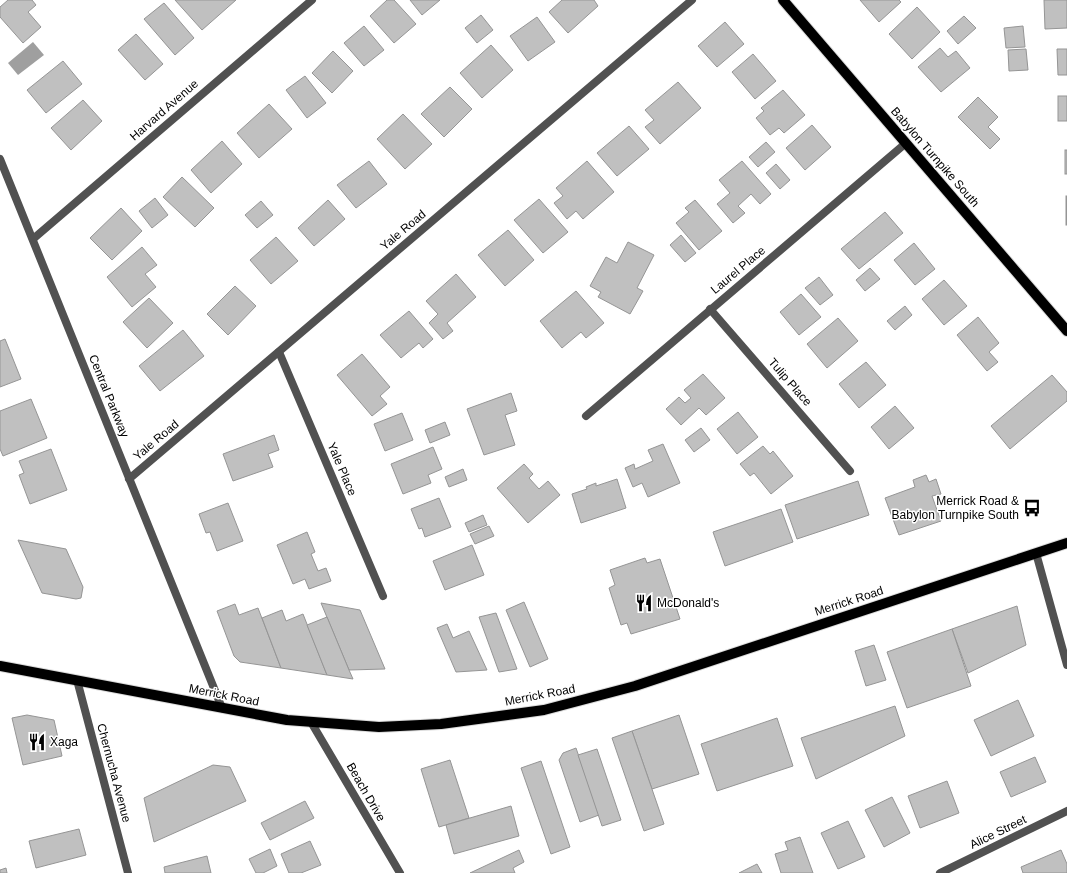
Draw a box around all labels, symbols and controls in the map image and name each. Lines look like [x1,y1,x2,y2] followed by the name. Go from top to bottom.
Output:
[127,76,201,143] street label: Harvard Avenue
[888,104,982,210] street label: Babylon Turnpike South
[377,207,429,253] street label: Yale Road
[708,243,768,297] street label: Laurel Place
[86,353,132,439] street label: Central Parkway
[765,355,815,409] street label: Tulip Place
[130,417,182,463] street label: Yale Road
[325,440,360,498] street label: Yale Place
[892,494,1019,522] place label: Merrick Road & Babylon Turnpike South
[1022,498,1042,518] bus stop icon: Merrick Road & Babylon Turnpike South
[813,583,885,619] street label: Merrick Road
[634,593,654,613] restaurant icon: McDonald's
[657,596,719,610] place label: McDonald's
[188,681,260,709] street label: Merrick Road
[504,681,576,709] street label: Merrick Road
[94,722,134,824] street label: Chernucha Avenue
[27,732,47,752] restaurant icon: Xaga
[50,735,78,749] place label: Xaga
[344,760,389,824] street label: Beach Drive
[967,812,1029,852] street label: Alice Street

